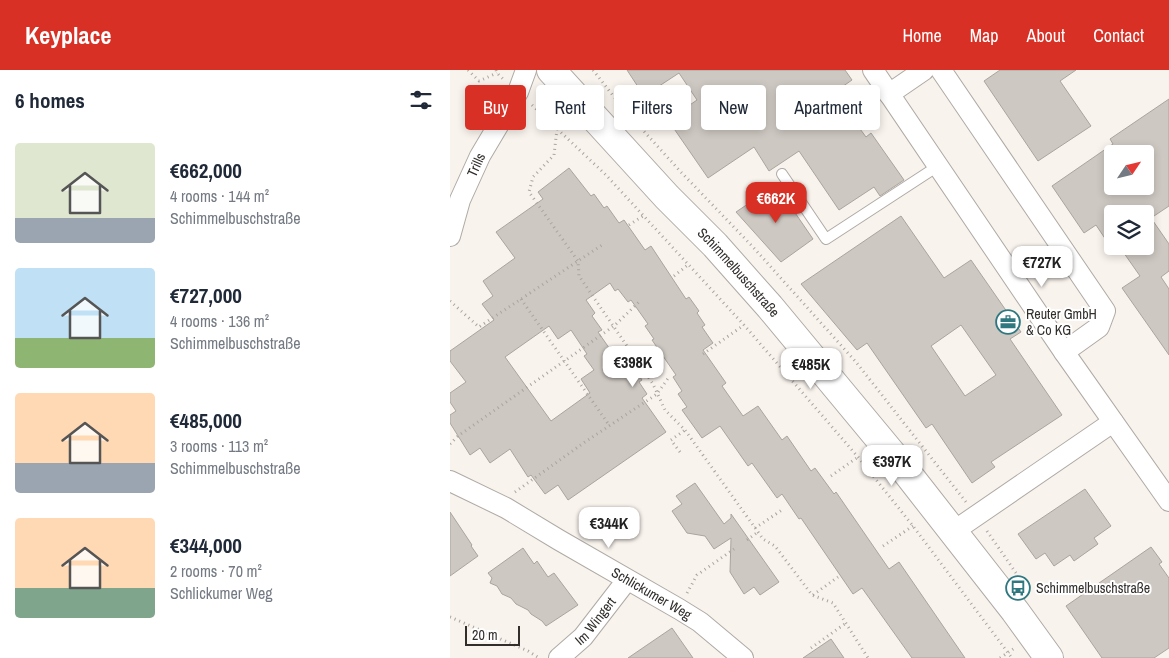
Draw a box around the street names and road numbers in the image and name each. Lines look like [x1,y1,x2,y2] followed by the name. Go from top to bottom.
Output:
[463,150,489,180] street label: Trills
[694,224,784,321] street label: Schimmelbuschstraße
[608,563,696,624] street label: Schlickumer Weg
[571,593,620,649] street label: Im Wingert

